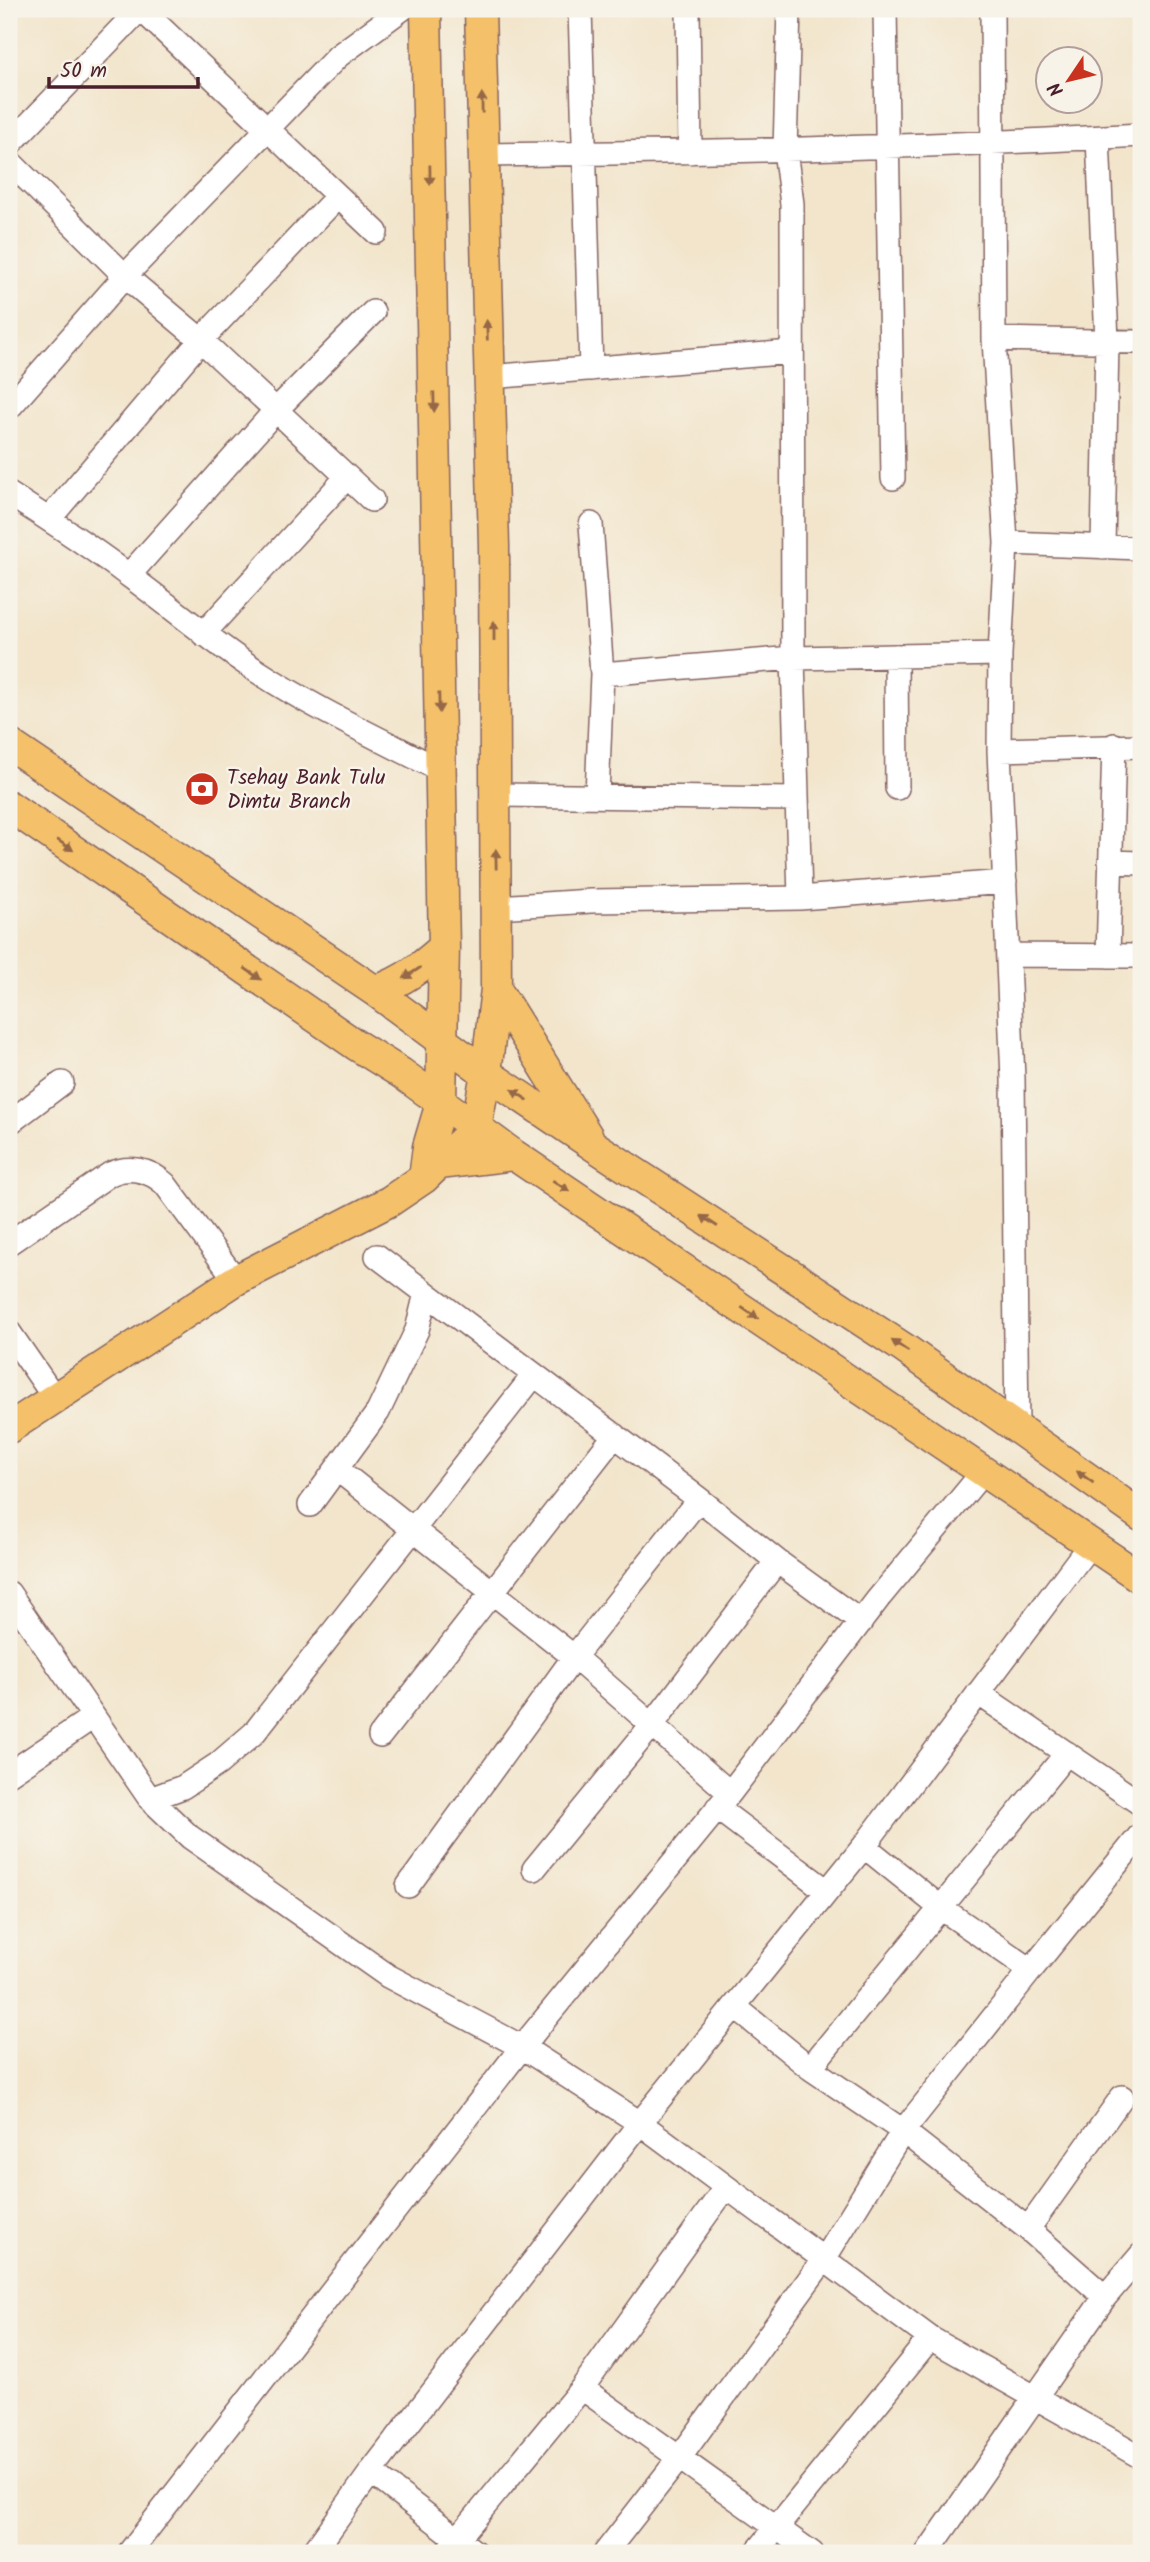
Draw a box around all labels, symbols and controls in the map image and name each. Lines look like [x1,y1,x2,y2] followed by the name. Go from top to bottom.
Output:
[49,46,198,90] scale bar
[1034,46,1104,116] north arrow
[60,55,107,88] text: 50 m
[1041,75,1072,102] text: N
[476,92,488,114] one-way arrow
[424,164,436,186] one-way arrow
[482,319,493,341] one-way arrow
[429,392,440,414] one-way arrow
[488,620,500,642] one-way arrow
[433,693,445,715] one-way arrow
[227,762,385,819] place label: Tsehay Bank Tulu Dimtu Branch
[183,770,221,808] bank icon: Tsehay Bank Tulu Dimtu Branch
[56,838,74,852] one-way arrow
[490,847,501,869] one-way arrow
[403,966,421,980] one-way arrow
[243,967,262,980] one-way arrow
[511,1088,529,1102] one-way arrow
[552,1179,570,1193] one-way arrow
[699,1215,719,1228] one-way arrow
[741,1306,759,1320] one-way arrow
[890,1340,909,1353] one-way arrow
[1076,1470,1094,1484] one-way arrow

